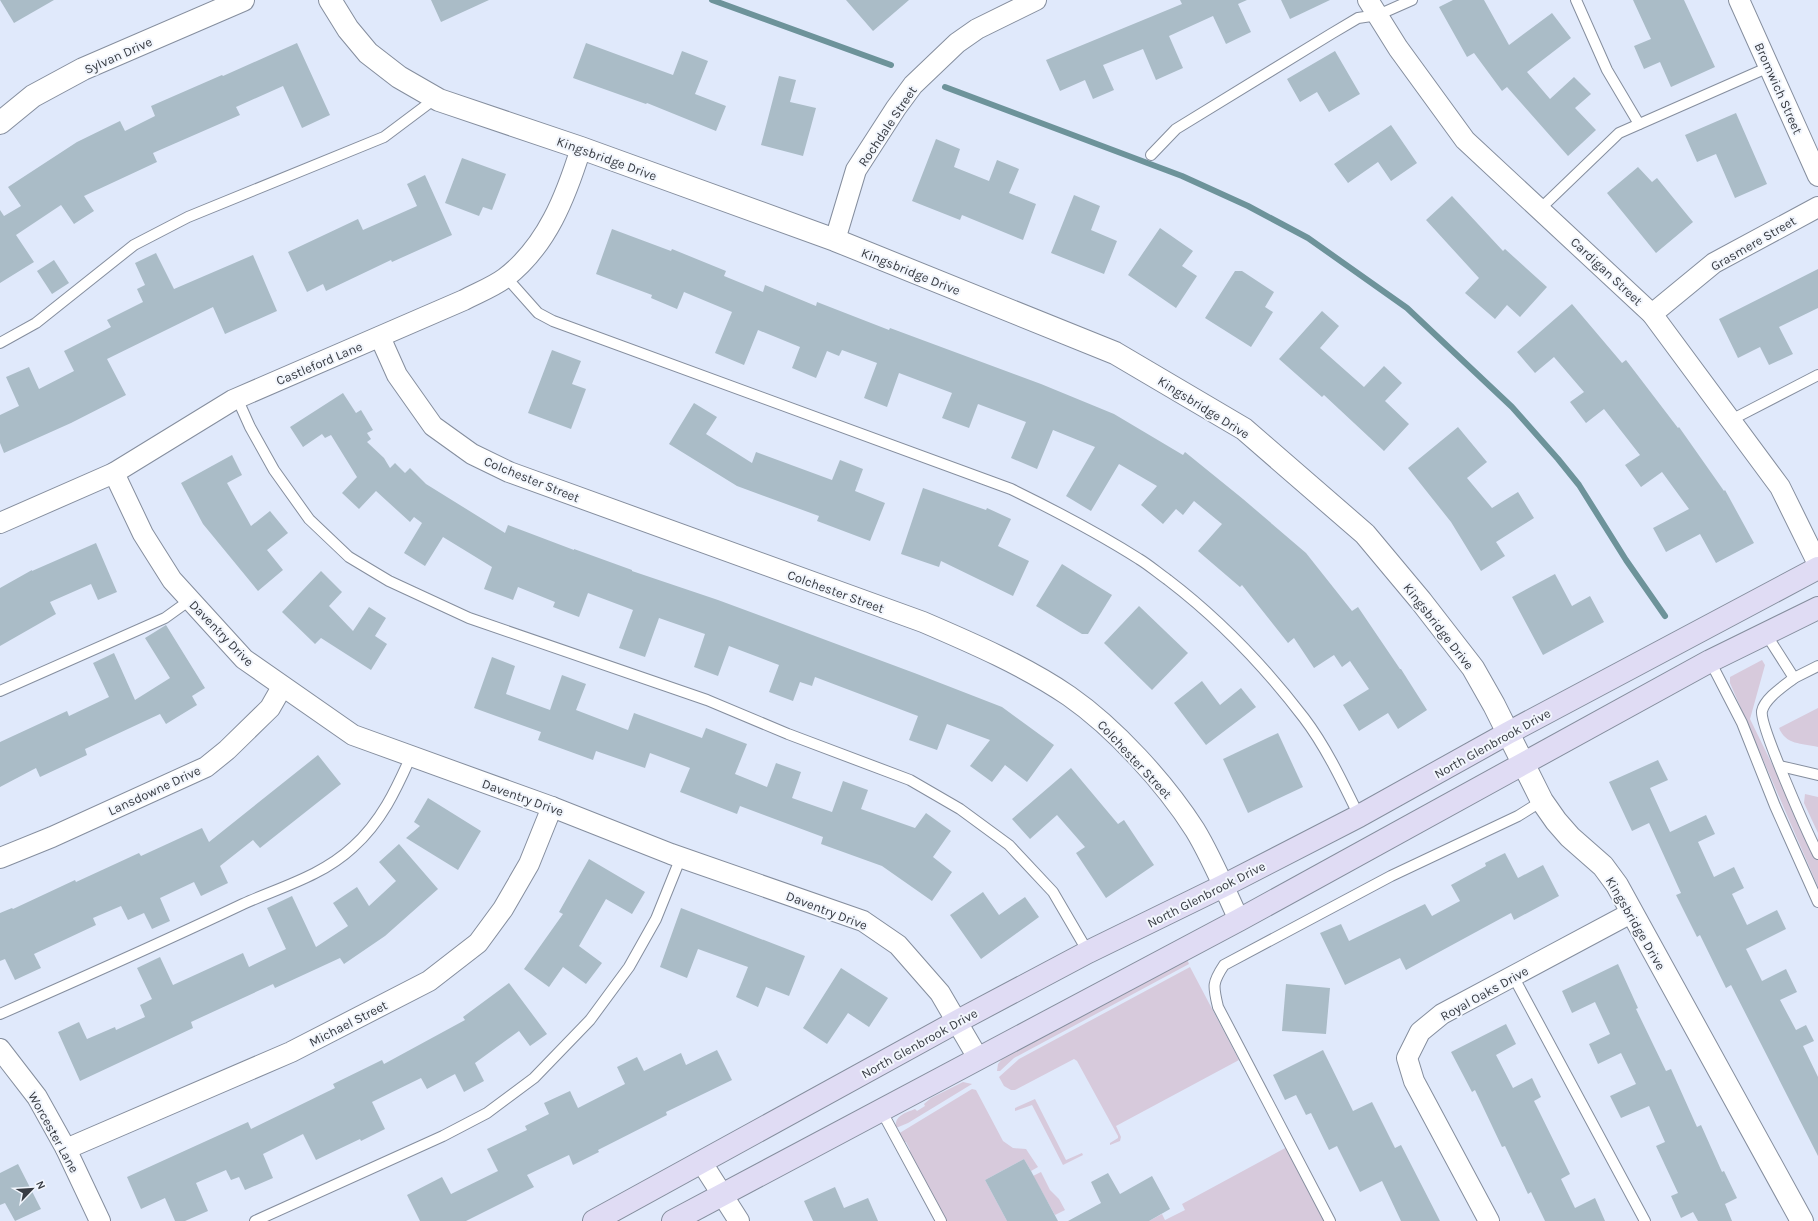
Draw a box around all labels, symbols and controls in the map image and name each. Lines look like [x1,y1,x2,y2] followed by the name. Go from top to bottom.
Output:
[82,34,155,77] street label: Sylvan Drive
[1752,40,1806,136] street label: Bromwich Street
[855,83,920,169] street label: Rochdale Street
[555,133,659,184] street label: Kingsbridge Drive
[1708,213,1799,274] street label: Grasmere Street
[1568,234,1646,308] street label: Cardigan Street
[859,245,963,298] street label: Kingsbridge Drive
[274,338,365,388] street label: Castleford Lane
[1155,373,1253,442] street label: Kingsbridge Drive
[482,453,582,506] street label: Colchester Street
[785,567,886,616] street label: Colchester Street
[1400,580,1477,673] street label: Kingsbridge Drive
[186,597,257,670] street label: Daventry Drive
[1432,705,1553,782] street label: North Glenbrook Drive
[1094,717,1175,802] street label: Colchester Street
[106,762,203,818] street label: Lansdowne Drive
[480,776,566,819] street label: Daventry Drive
[1145,858,1268,931] street label: North Glenbrook Drive
[1603,874,1669,973] street label: Kingsbridge Drive
[784,888,870,933] street label: Daventry Drive
[1438,963,1531,1024] street label: Royal Oaks Drive
[307,997,390,1050] street label: Michael Street
[859,1005,980,1082] street label: North Glenbrook Drive
[25,1089,82,1176] street label: Worcester Lane
[12,1169,52,1209] north arrow
[33,1179,48,1191] text: N

